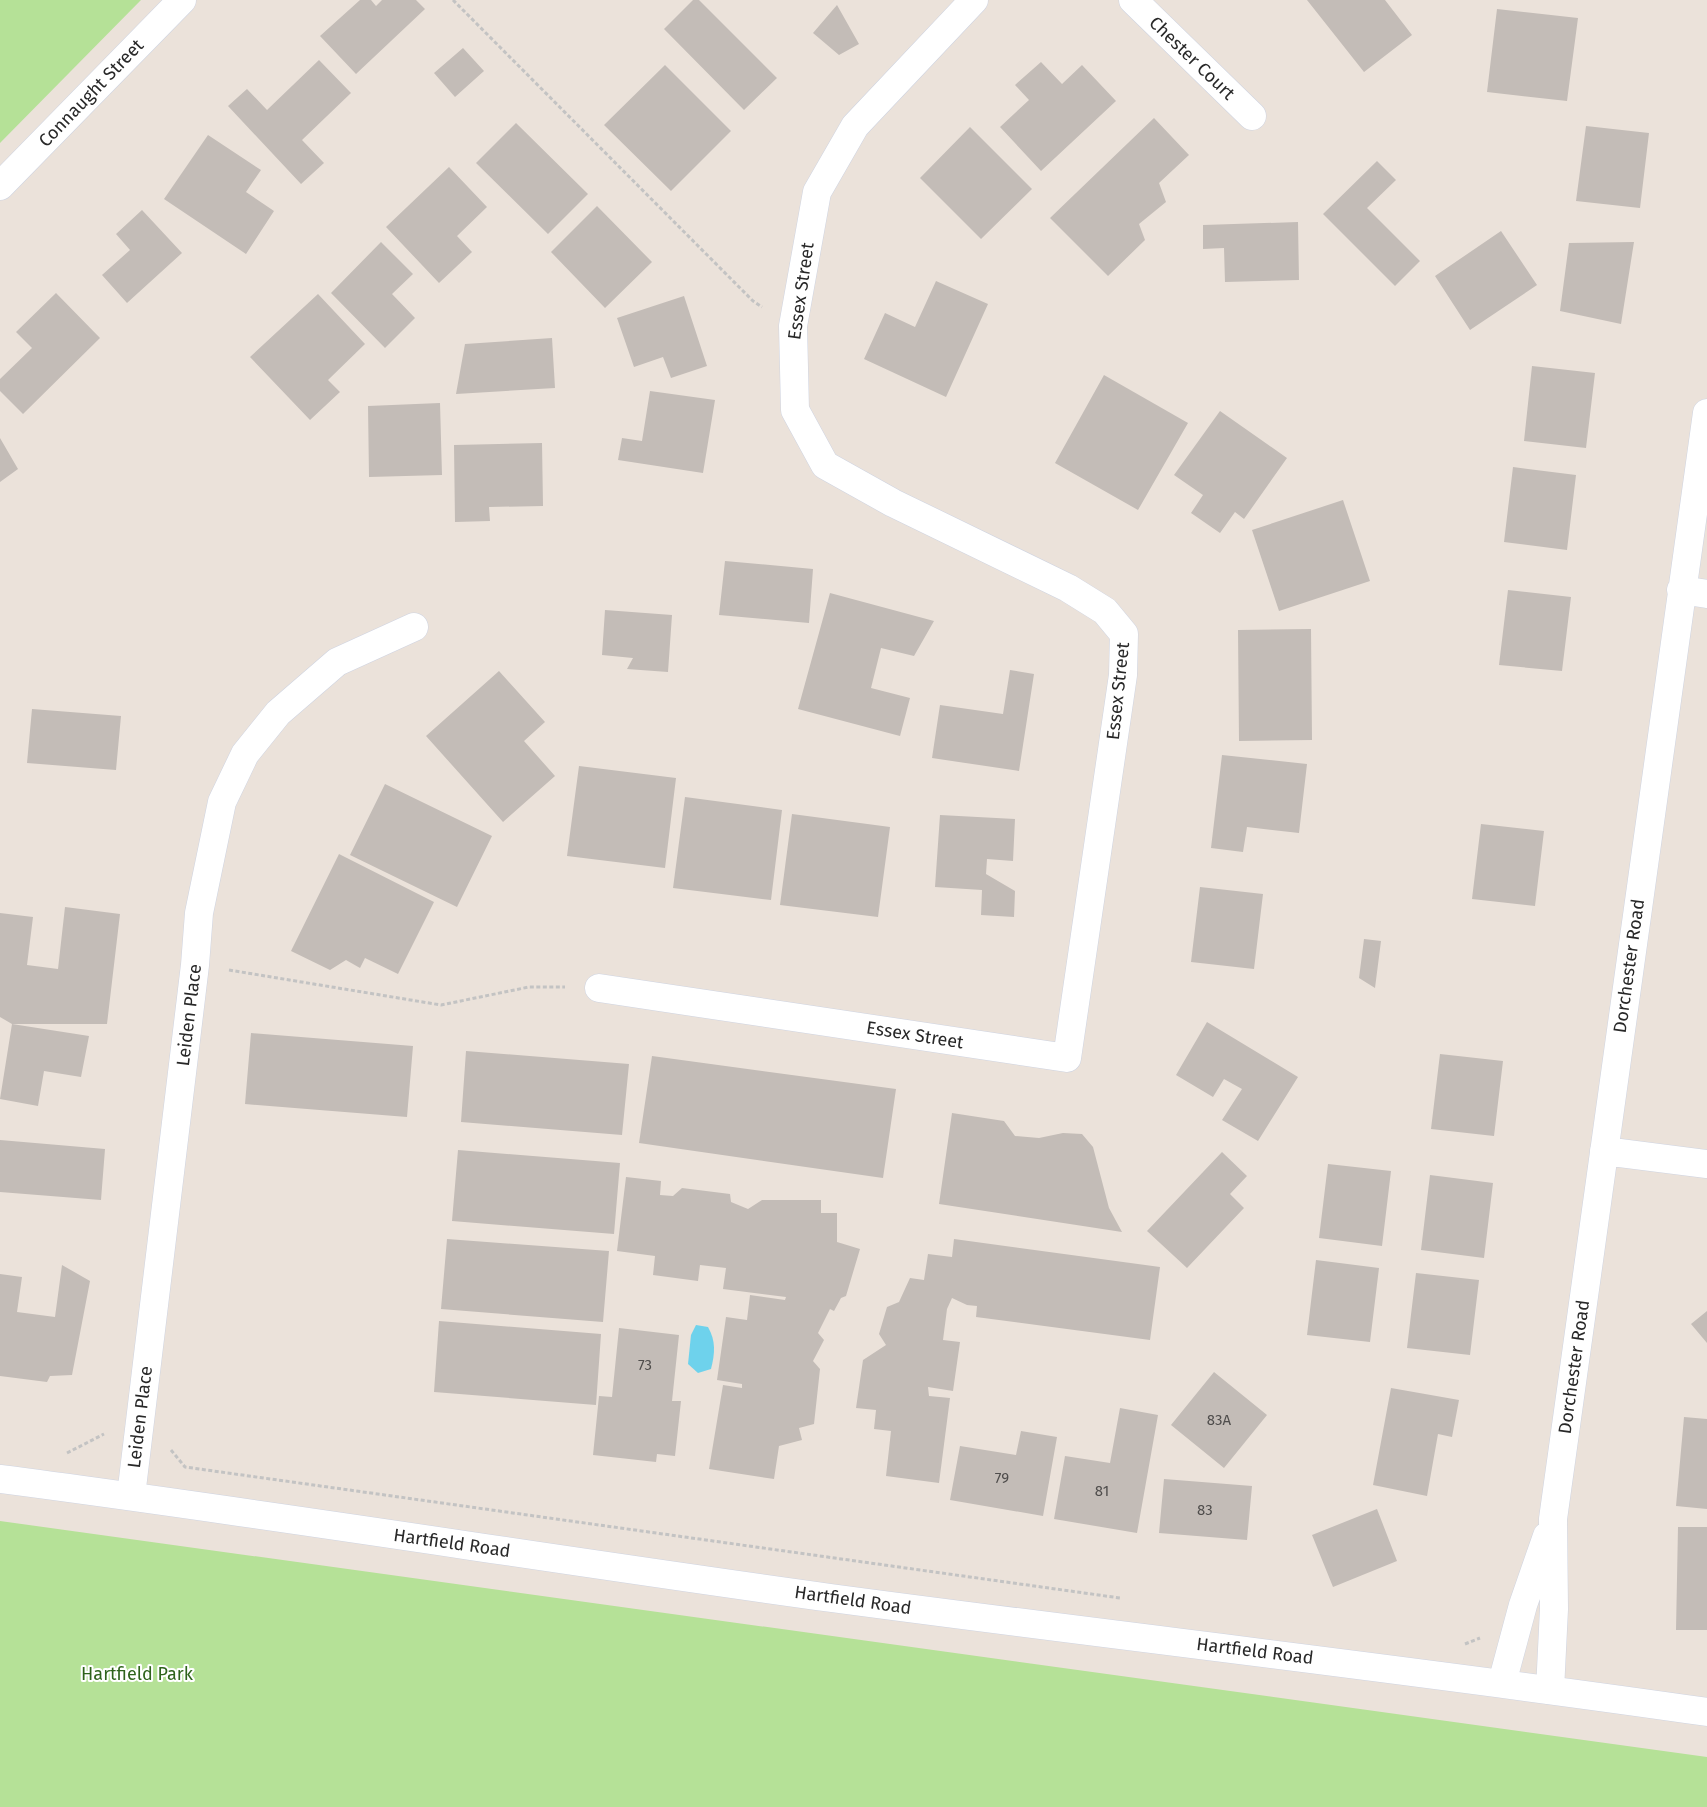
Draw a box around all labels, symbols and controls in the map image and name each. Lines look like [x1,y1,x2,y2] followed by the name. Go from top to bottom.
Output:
[1145,12,1240,105] street label: Chester Court
[34,34,148,152] street label: Connaught Street
[783,240,819,341] street label: Essex Street
[1102,641,1134,741] street label: Essex Street
[1609,898,1649,1034] street label: Dorchester Road
[172,963,206,1067] street label: Leiden Place
[865,1016,966,1054] street label: Essex Street
[1554,1299,1594,1435] street label: Dorchester Road
[638,1356,652,1374] house number: 73
[123,1365,157,1469] street label: Leiden Place
[1207,1411,1232,1429] house number: 83A
[995,1469,1009,1487] house number: 79
[1095,1482,1109,1500] house number: 81
[1197,1501,1213,1519] house number: 83
[392,1524,512,1562] street label: Hartfield Road
[793,1581,913,1619] street label: Hartfield Road
[1195,1633,1315,1669] street label: Hartfield Road
[81,1663,194,1685] park label: Hartfield Park

